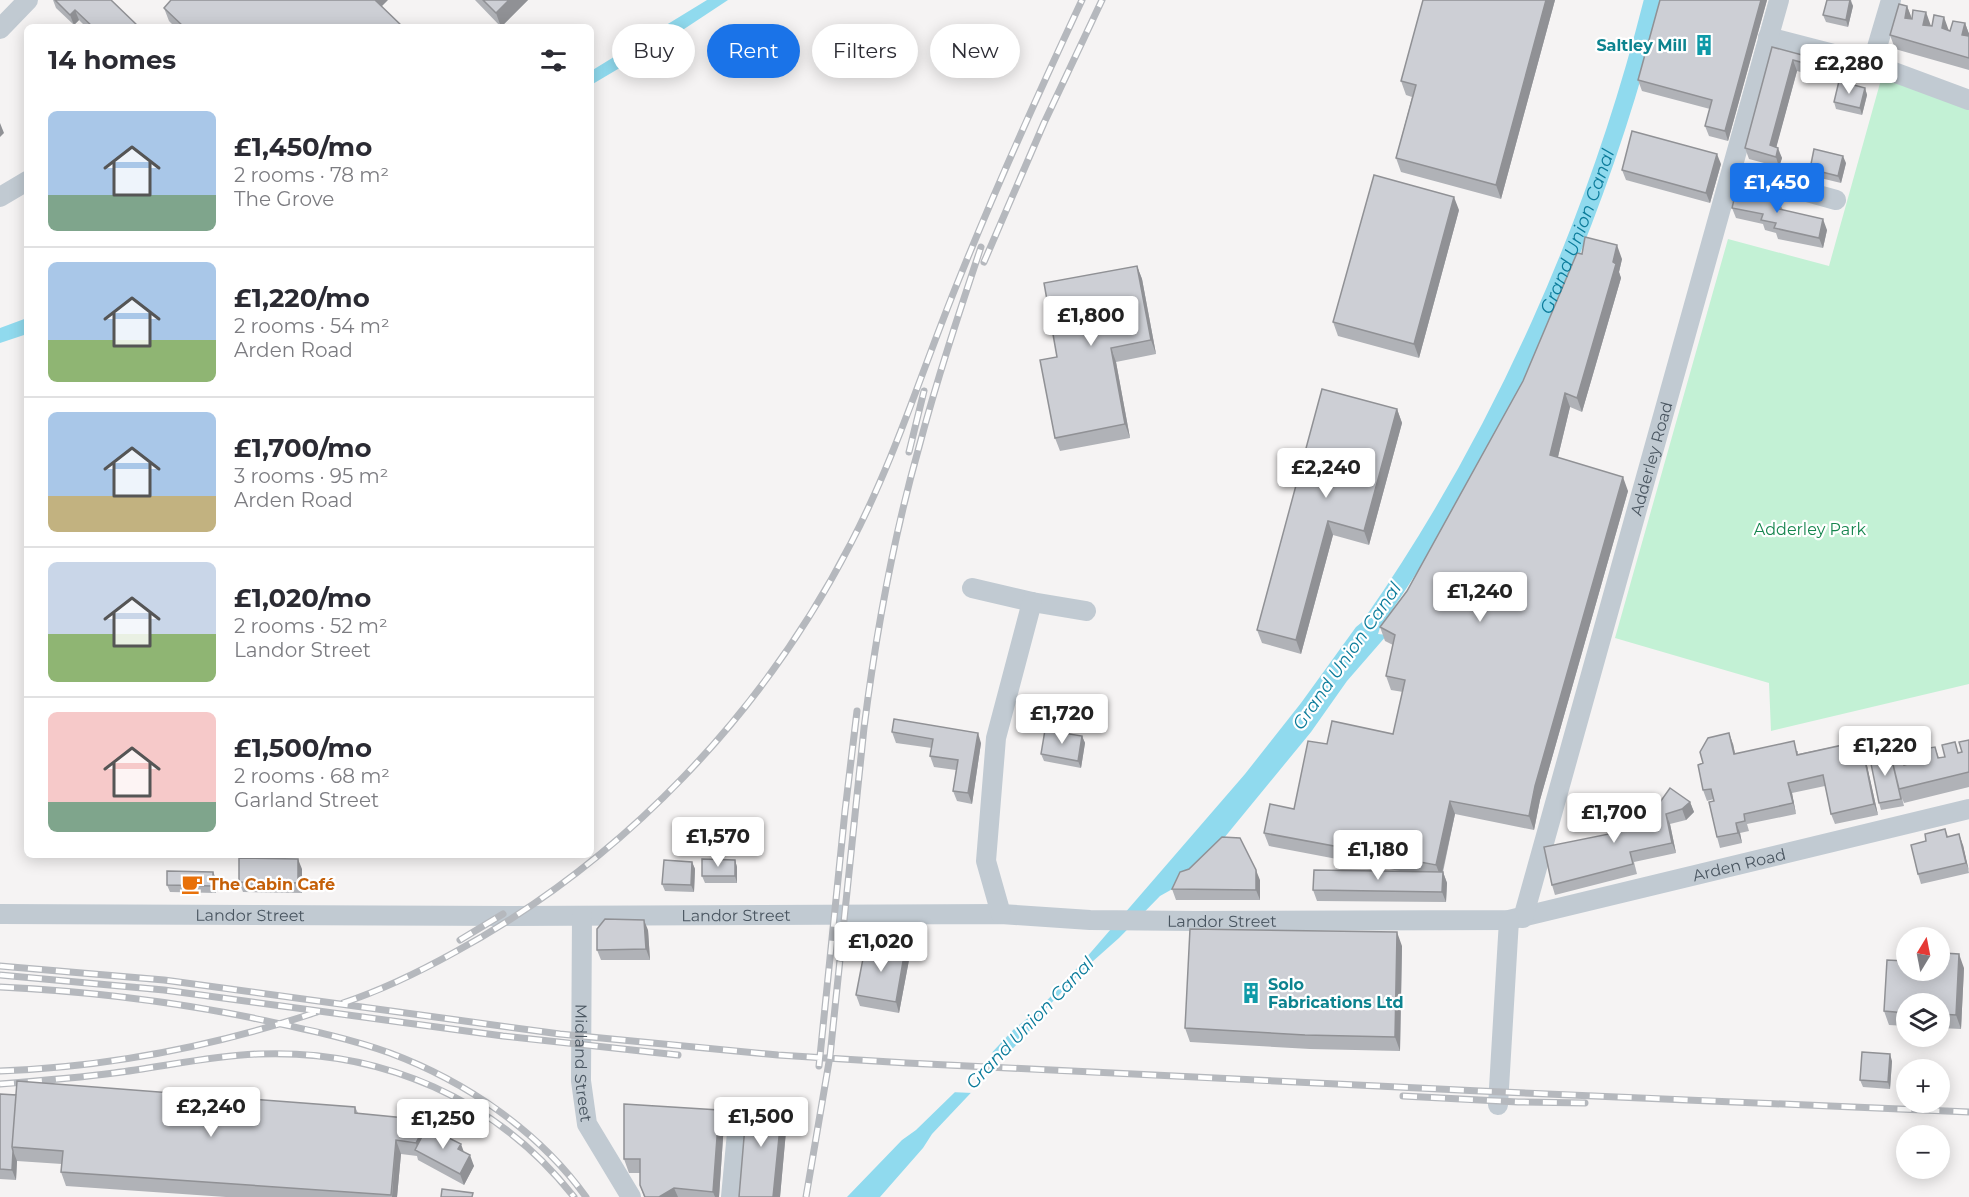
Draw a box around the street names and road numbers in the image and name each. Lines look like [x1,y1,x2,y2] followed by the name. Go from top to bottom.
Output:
[1627,399,1677,518] street label: Adderley Road
[1691,845,1788,885] street label: Arden Road
[195,906,305,925] street label: Landor Street
[681,906,791,925] street label: Landor Street
[1167,912,1277,931] street label: Landor Street
[571,1004,596,1124] street label: Midland Street

